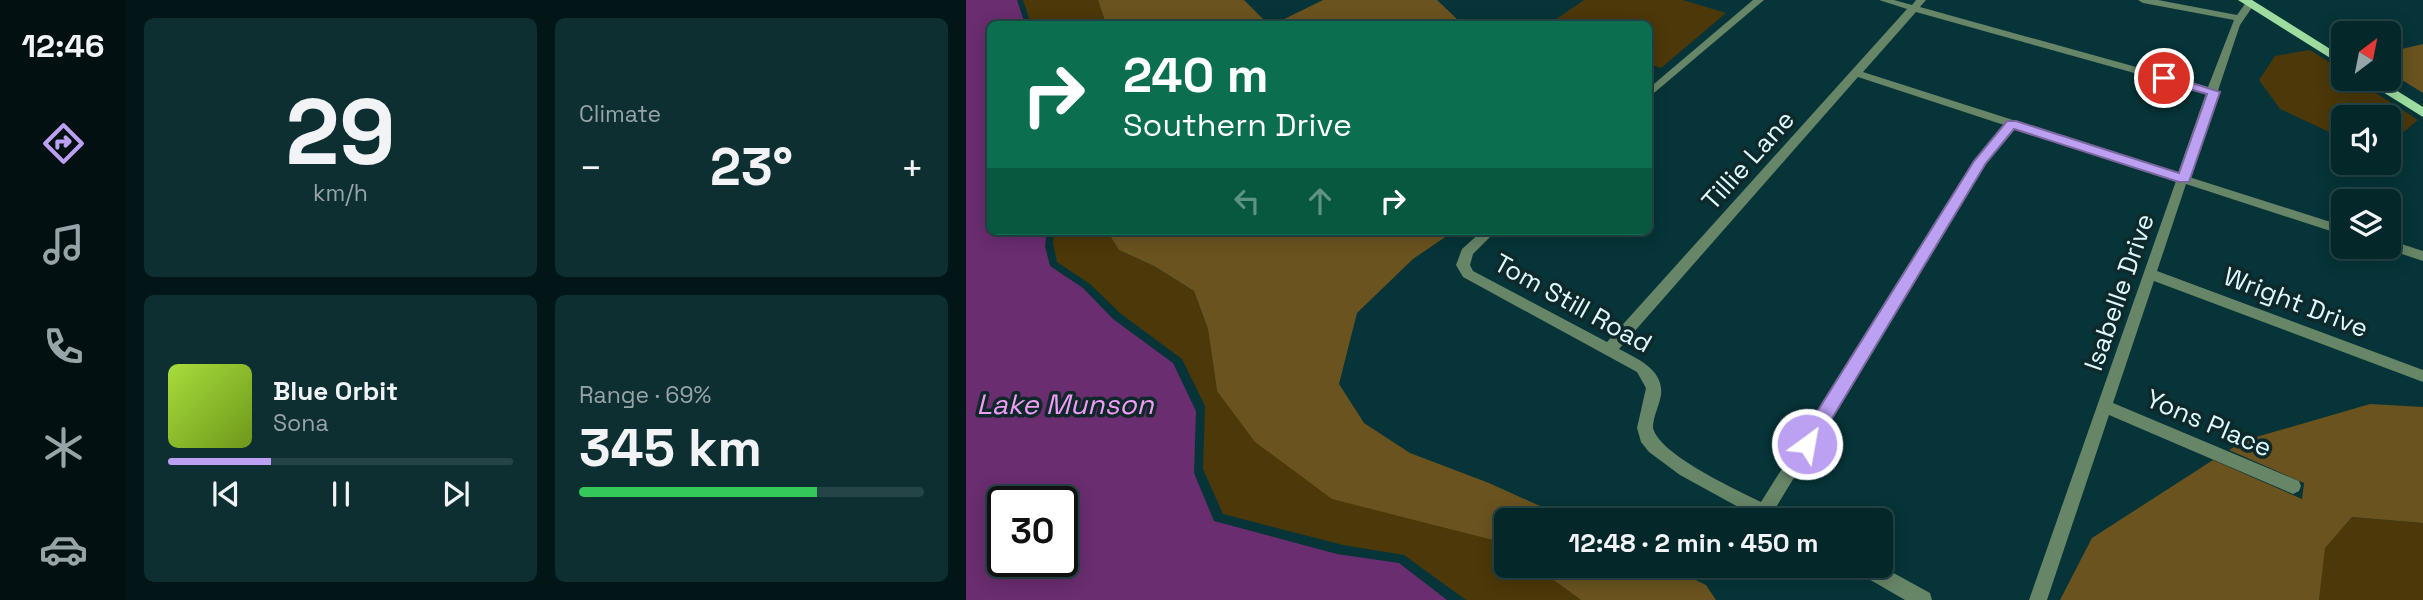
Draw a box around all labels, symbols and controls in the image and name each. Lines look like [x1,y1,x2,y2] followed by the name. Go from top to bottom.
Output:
[2331,21,2401,91] north arrow
[2331,21,2401,259] map controls
[21,26,105,66] text: 12:46
[1123,44,1269,106] text: 240 m
[2134,48,2194,108] pin
[1008,49,1099,140] icon: right
[2145,59,2183,97] icon: arrive
[286,74,395,191] text: 29
[579,99,661,129] text: Climate
[1694,103,1802,217] street label: Tillie Lane
[1123,105,1352,145] text: Southern Drive
[2331,105,2401,175] button: sound
[39,119,88,168] icon: directions
[710,134,793,200] text: 23°
[579,144,603,192] text: −
[900,144,924,192] text: +
[313,178,368,208] text: km/h
[1228,182,1266,220] icon: left
[1301,182,1339,220] icon: ahead
[1374,182,1412,220] icon: right
[2331,189,2401,259] button: layers
[2076,209,2162,375] street label: Isabelle Drive
[39,220,88,269] icon: music
[1488,246,1658,360] street label: Tom Still Road
[2219,259,2373,345] street label: Wright Drive
[39,322,88,371] icon: phone
[273,374,398,408] text: Blue Orbit
[579,380,711,410] text: Range · 69%
[2141,381,2277,465] street label: Yons Place
[976,386,1154,422] water label: Lake Munson
[1770,407,1844,481] position arrow
[273,408,329,438] text: Sona
[579,415,762,481] text: 345 km
[39,423,88,472] icon: climate
[207,475,245,513] icon: previous
[322,475,360,513] icon: pause
[437,475,475,513] icon: next
[987,486,1078,577] speed limit sign: 30
[39,525,88,574] icon: car
[1569,526,1818,560] text: 12:48 · 2 min · 450 m

